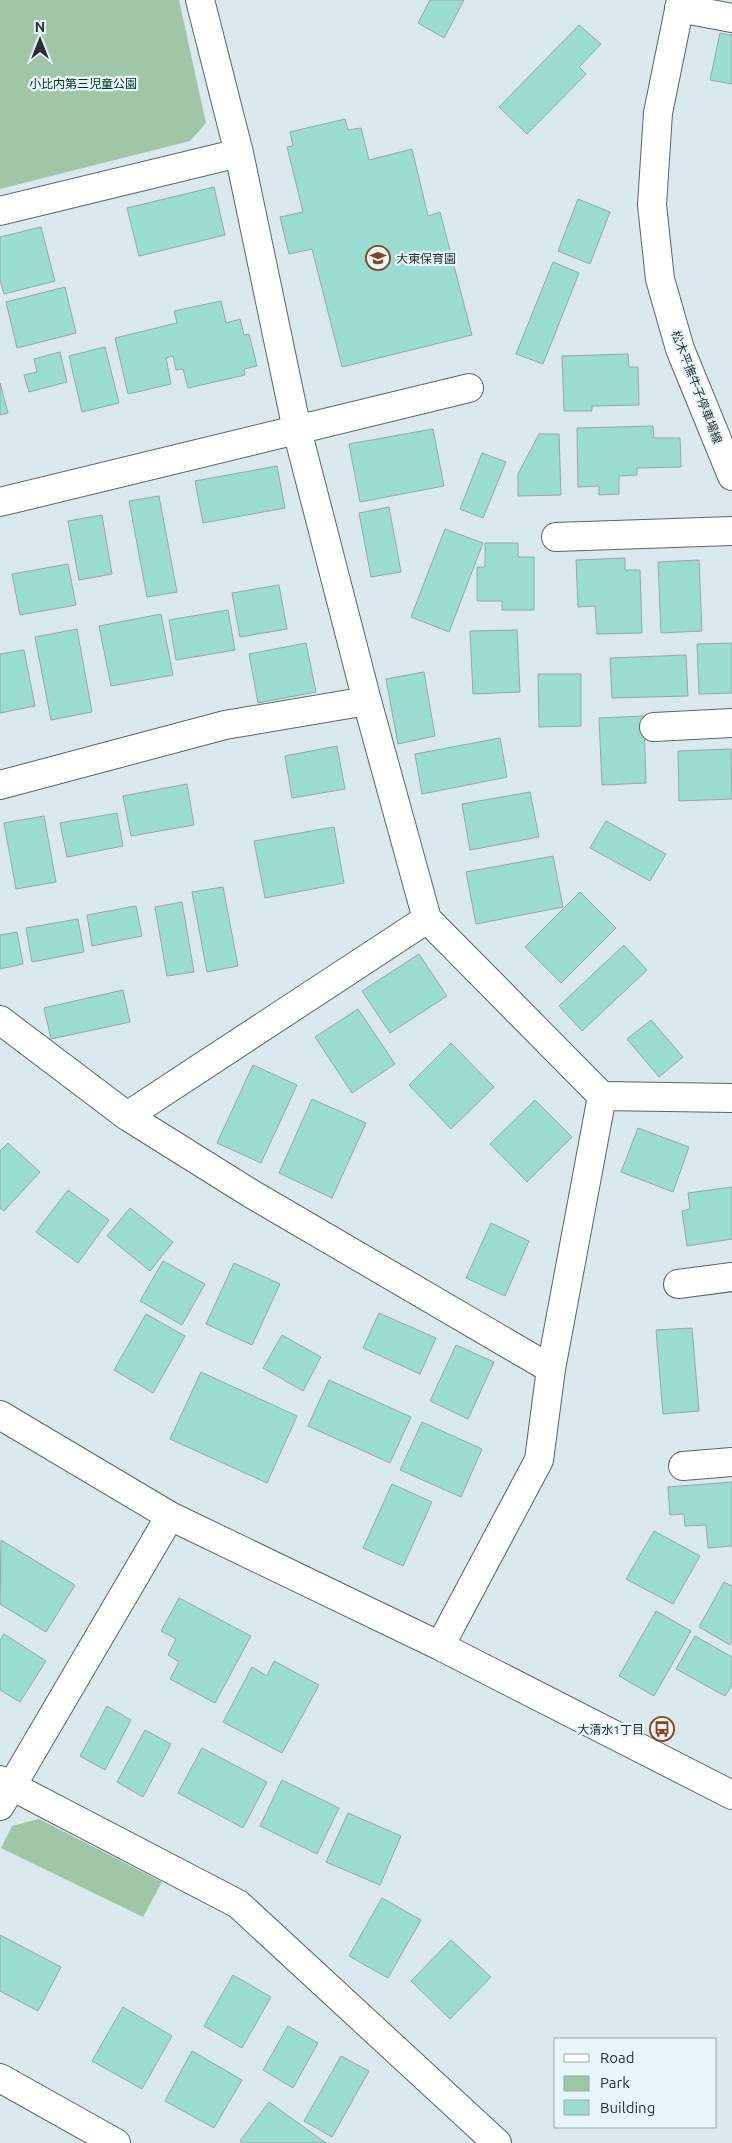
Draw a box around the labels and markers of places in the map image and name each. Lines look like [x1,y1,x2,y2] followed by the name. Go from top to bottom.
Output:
[365,245,391,271] school or university icon: 大東保育園
[396,252,456,265] place label: 大東保育園
[649,1716,675,1742] bus stop icon: 大清水1丁目
[577,1723,644,1736] place label: 大清水1丁目

